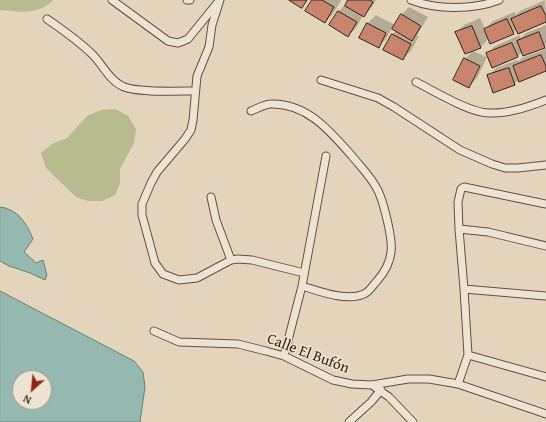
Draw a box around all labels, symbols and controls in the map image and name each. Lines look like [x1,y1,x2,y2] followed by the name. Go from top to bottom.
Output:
[264,330,352,378] street label: Calle El Bufón
[12,370,52,410] north arrow
[20,391,34,409] text: N

